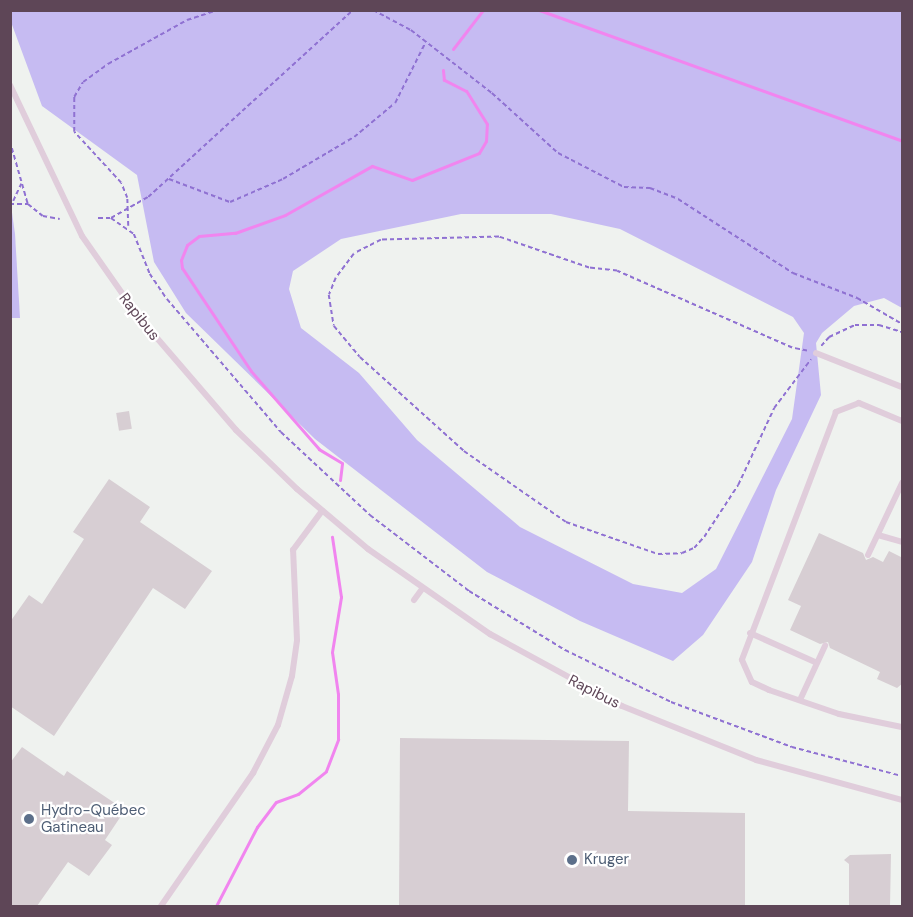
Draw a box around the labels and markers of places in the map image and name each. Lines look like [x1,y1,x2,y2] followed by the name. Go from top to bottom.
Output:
[41,801,146,836] place label: Hydro-Québec Gatineau
[22,812,36,826] marker: Hydro-Québec Gatineau
[584,851,629,869] place label: Kruger
[565,853,579,867] marker: Kruger

